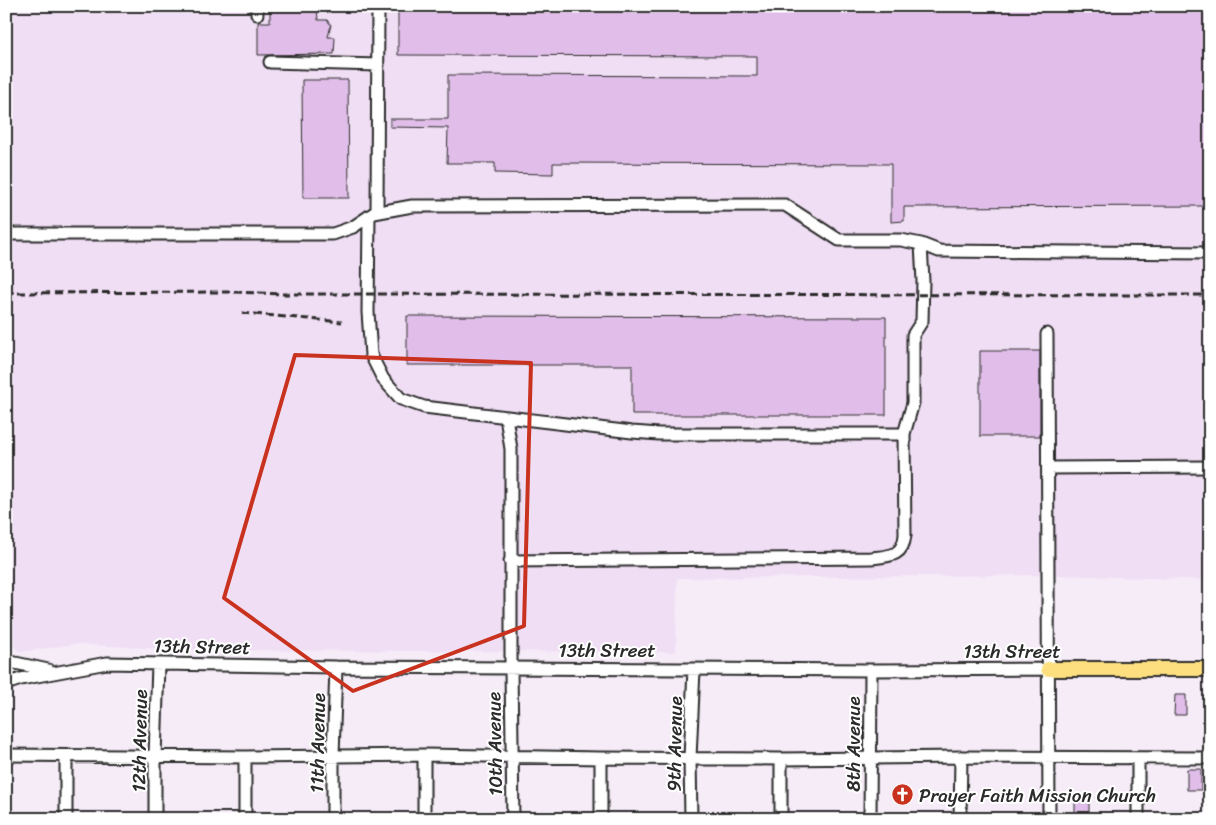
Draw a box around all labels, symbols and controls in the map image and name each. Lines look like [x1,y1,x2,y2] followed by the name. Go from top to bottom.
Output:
[153,629,251,664] street label: 13th Street
[559,634,656,667] street label: 13th Street
[964,635,1061,668] street label: 13th Street
[122,689,157,793] street label: 12th Avenue
[477,692,512,796] street label: 10th Avenue
[300,693,335,793] street label: 11th Avenue
[657,696,692,792] street label: 9th Avenue
[837,696,870,792] street label: 8th Avenue
[919,779,1156,812] place label: Prayer Faith Mission Church
[891,783,915,807] church icon: Prayer Faith Mission Church

